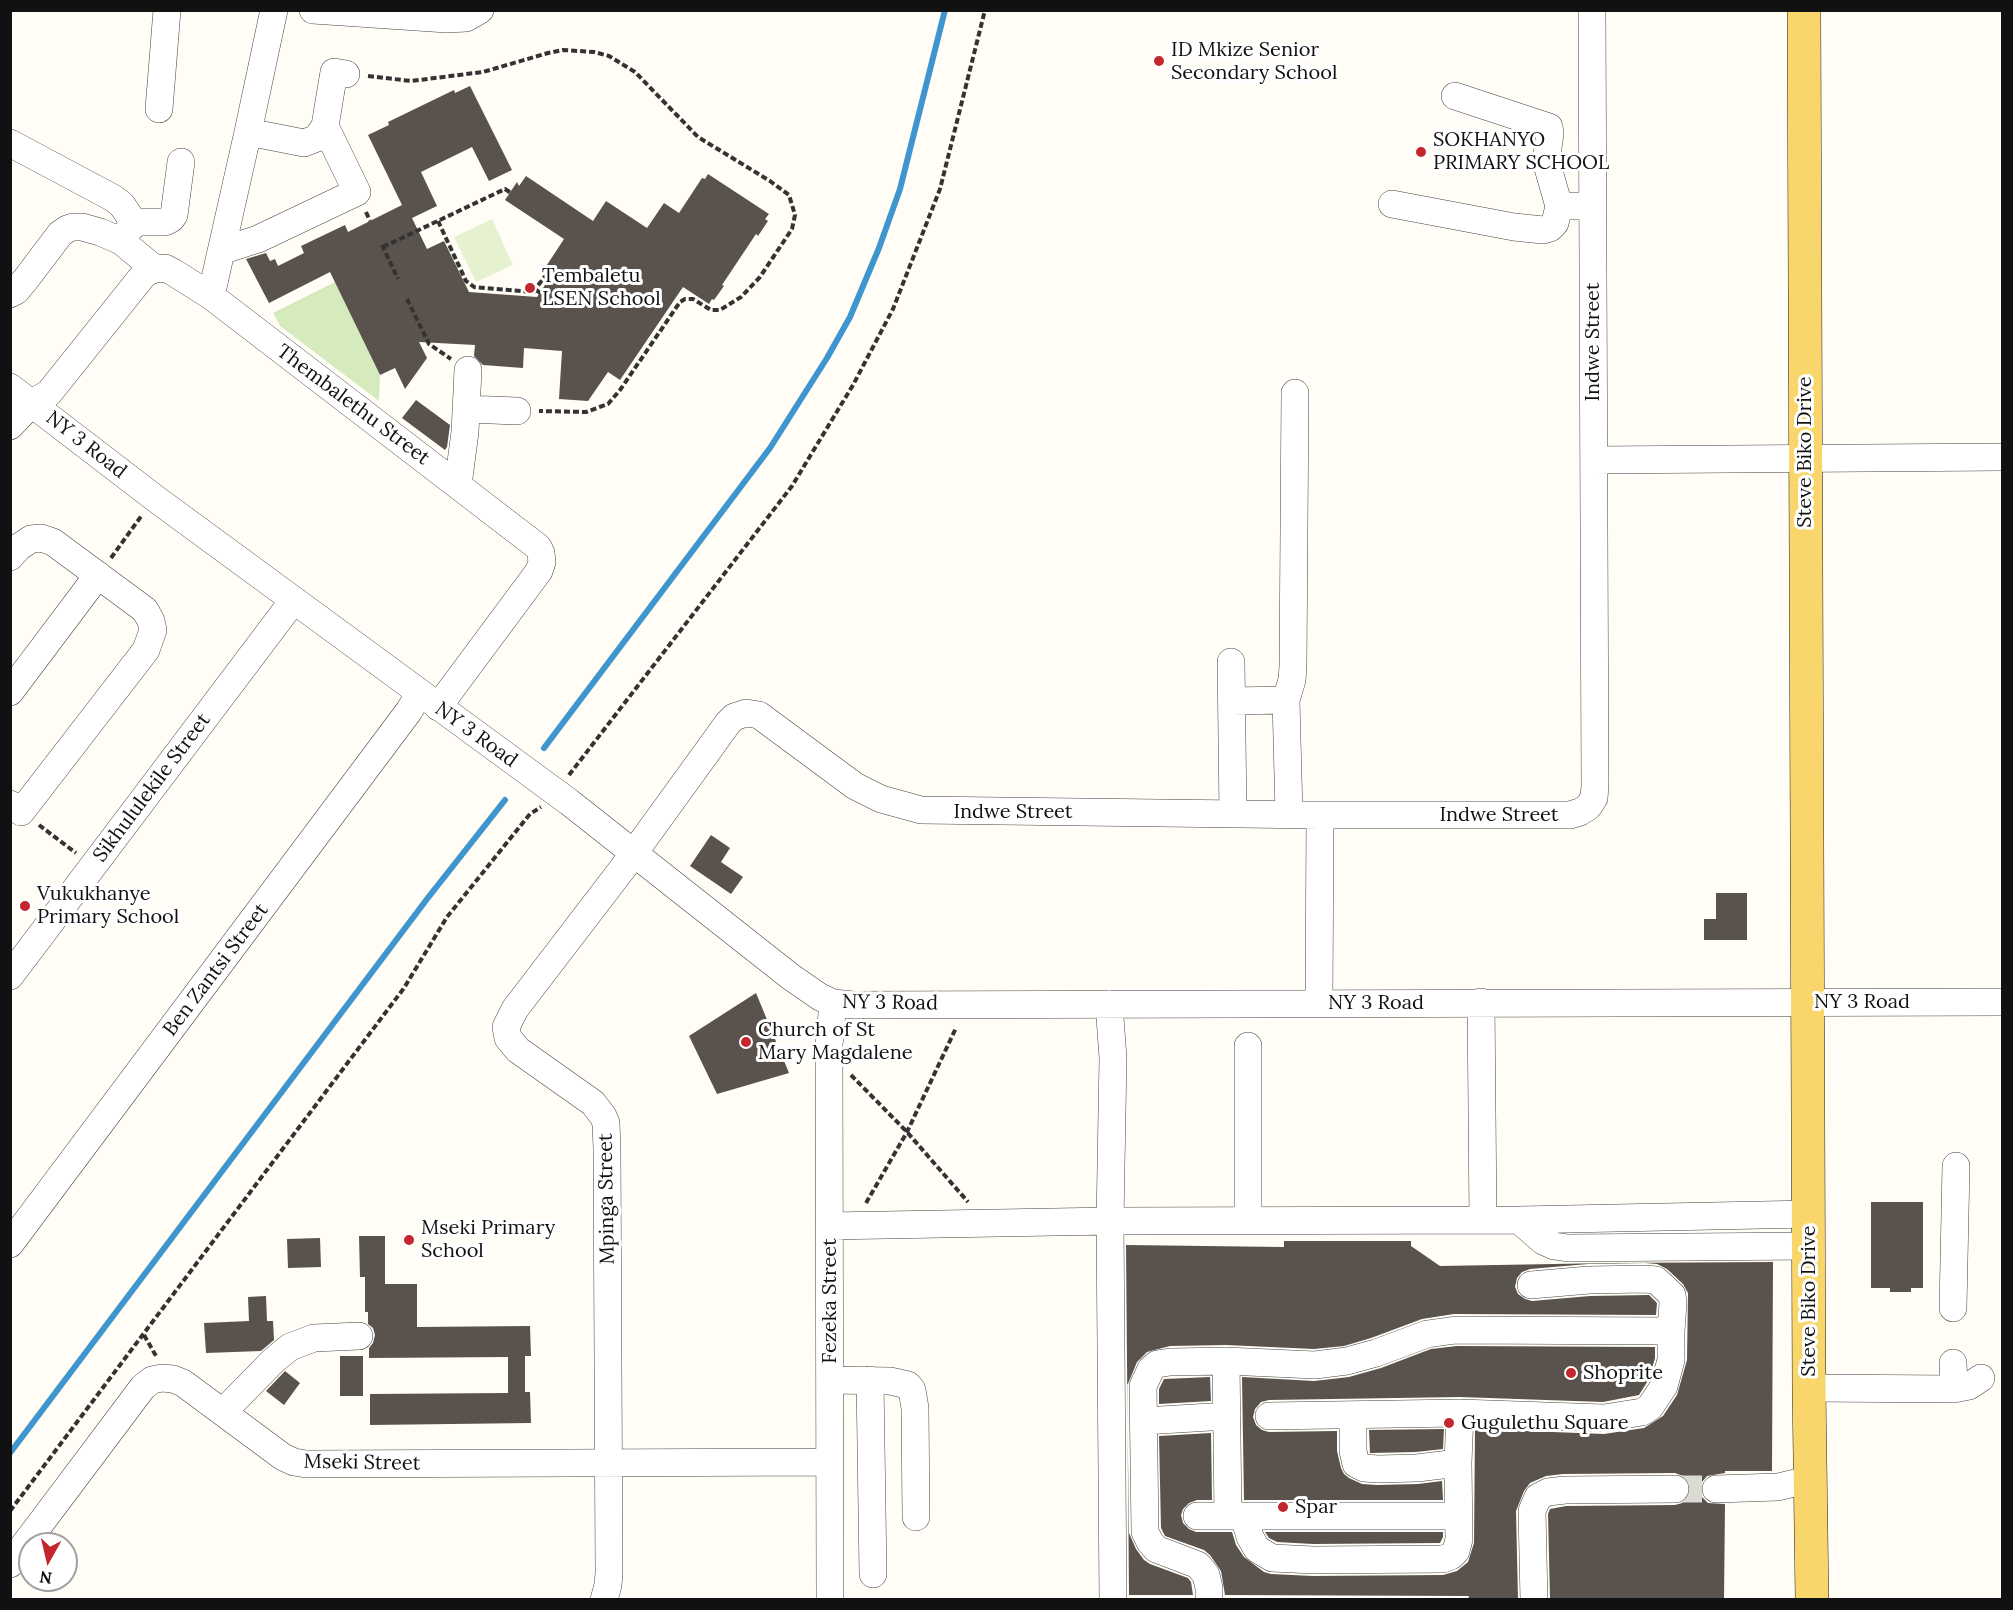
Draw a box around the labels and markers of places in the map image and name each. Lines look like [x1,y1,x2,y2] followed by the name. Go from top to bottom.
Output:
[1171,38,1337,85] place label: ID Mkize Senior Secondary School
[1152,54,1166,68] marker: ID Mkize Senior Secondary School
[1433,128,1609,175] place label: SOKHANYO PRIMARY SCHOOL
[1414,145,1428,159] marker: SOKHANYO PRIMARY SCHOOL
[542,264,661,311] place label: Tembaletu LSEN School
[523,281,537,295] marker: Tembaletu LSEN School
[37,882,179,929] place label: Vukukhanye Primary School
[18,899,32,913] marker: Vukukhanye Primary School
[758,1018,913,1065] place label: Church of St Mary Magdalene
[739,1035,753,1049] marker: Church of St Mary Magdalene
[421,1216,555,1263] place label: Mseki Primary School
[402,1233,416,1247] marker: Mseki Primary School
[1583,1361,1663,1385] place label: Shoprite
[1564,1366,1578,1380] marker: Shoprite
[1461,1411,1629,1435] place label: Gugulethu Square
[1442,1416,1456,1430] marker: Gugulethu Square
[1295,1495,1337,1519] place label: Spar
[1276,1500,1290,1514] marker: Spar

